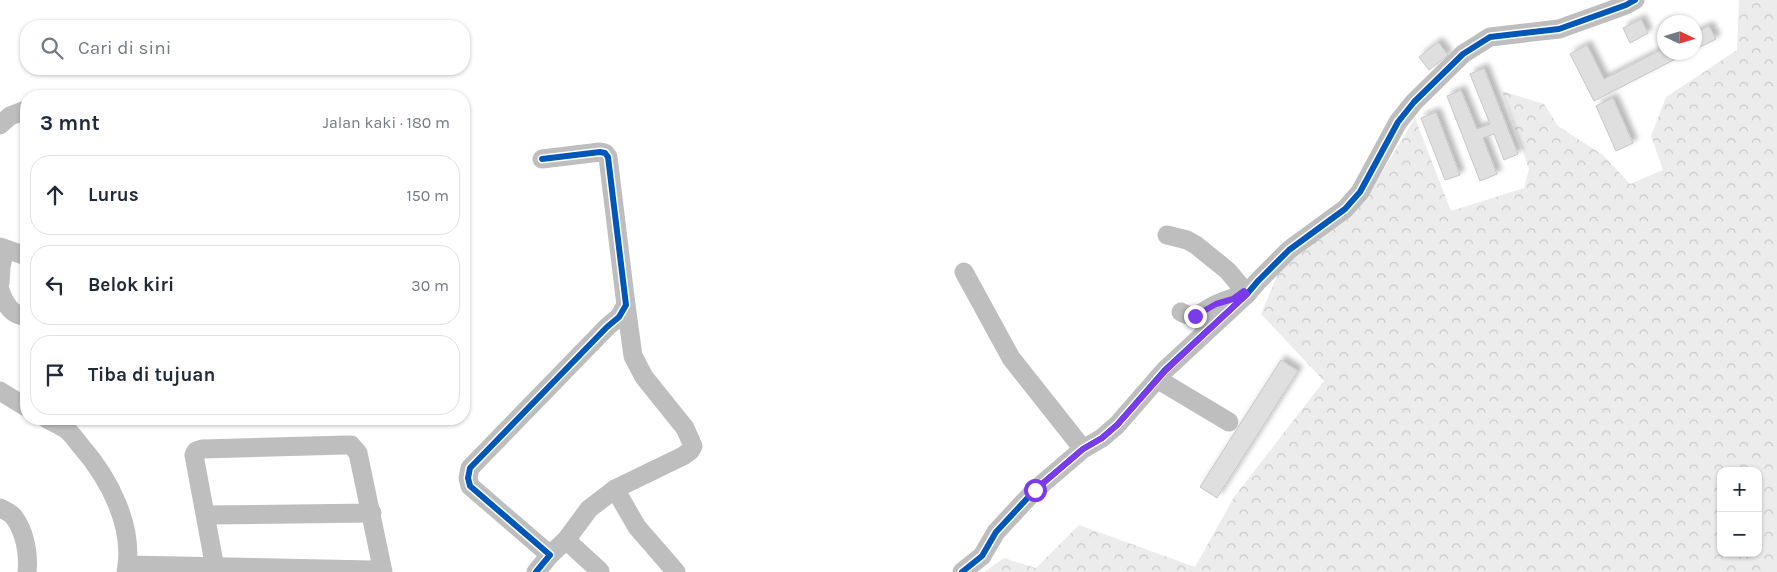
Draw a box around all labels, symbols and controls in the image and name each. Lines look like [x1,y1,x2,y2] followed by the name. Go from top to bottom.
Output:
[1657,15,1702,60] north arrow
[20,20,470,75] search box
[38,34,66,62] icon: search
[78,37,171,59] text: Cari di sini
[40,111,100,135] text: 3 mnt
[323,113,450,132] text: Jalan kaki · 180 m
[41,181,69,209] icon: ahead
[88,184,139,206] text: Lurus
[406,186,449,205] text: 150 m
[41,271,69,299] icon: left
[88,274,174,296] text: Belok kiri
[411,276,449,295] text: 30 m
[1184,305,1207,328] route end
[41,361,69,389] icon: arrive
[88,364,215,386] text: Tiba di tujuan
[1717,467,1762,557] map controls
[1717,467,1762,512] button: +
[1024,479,1047,502] route start
[1717,512,1762,557] button: −

